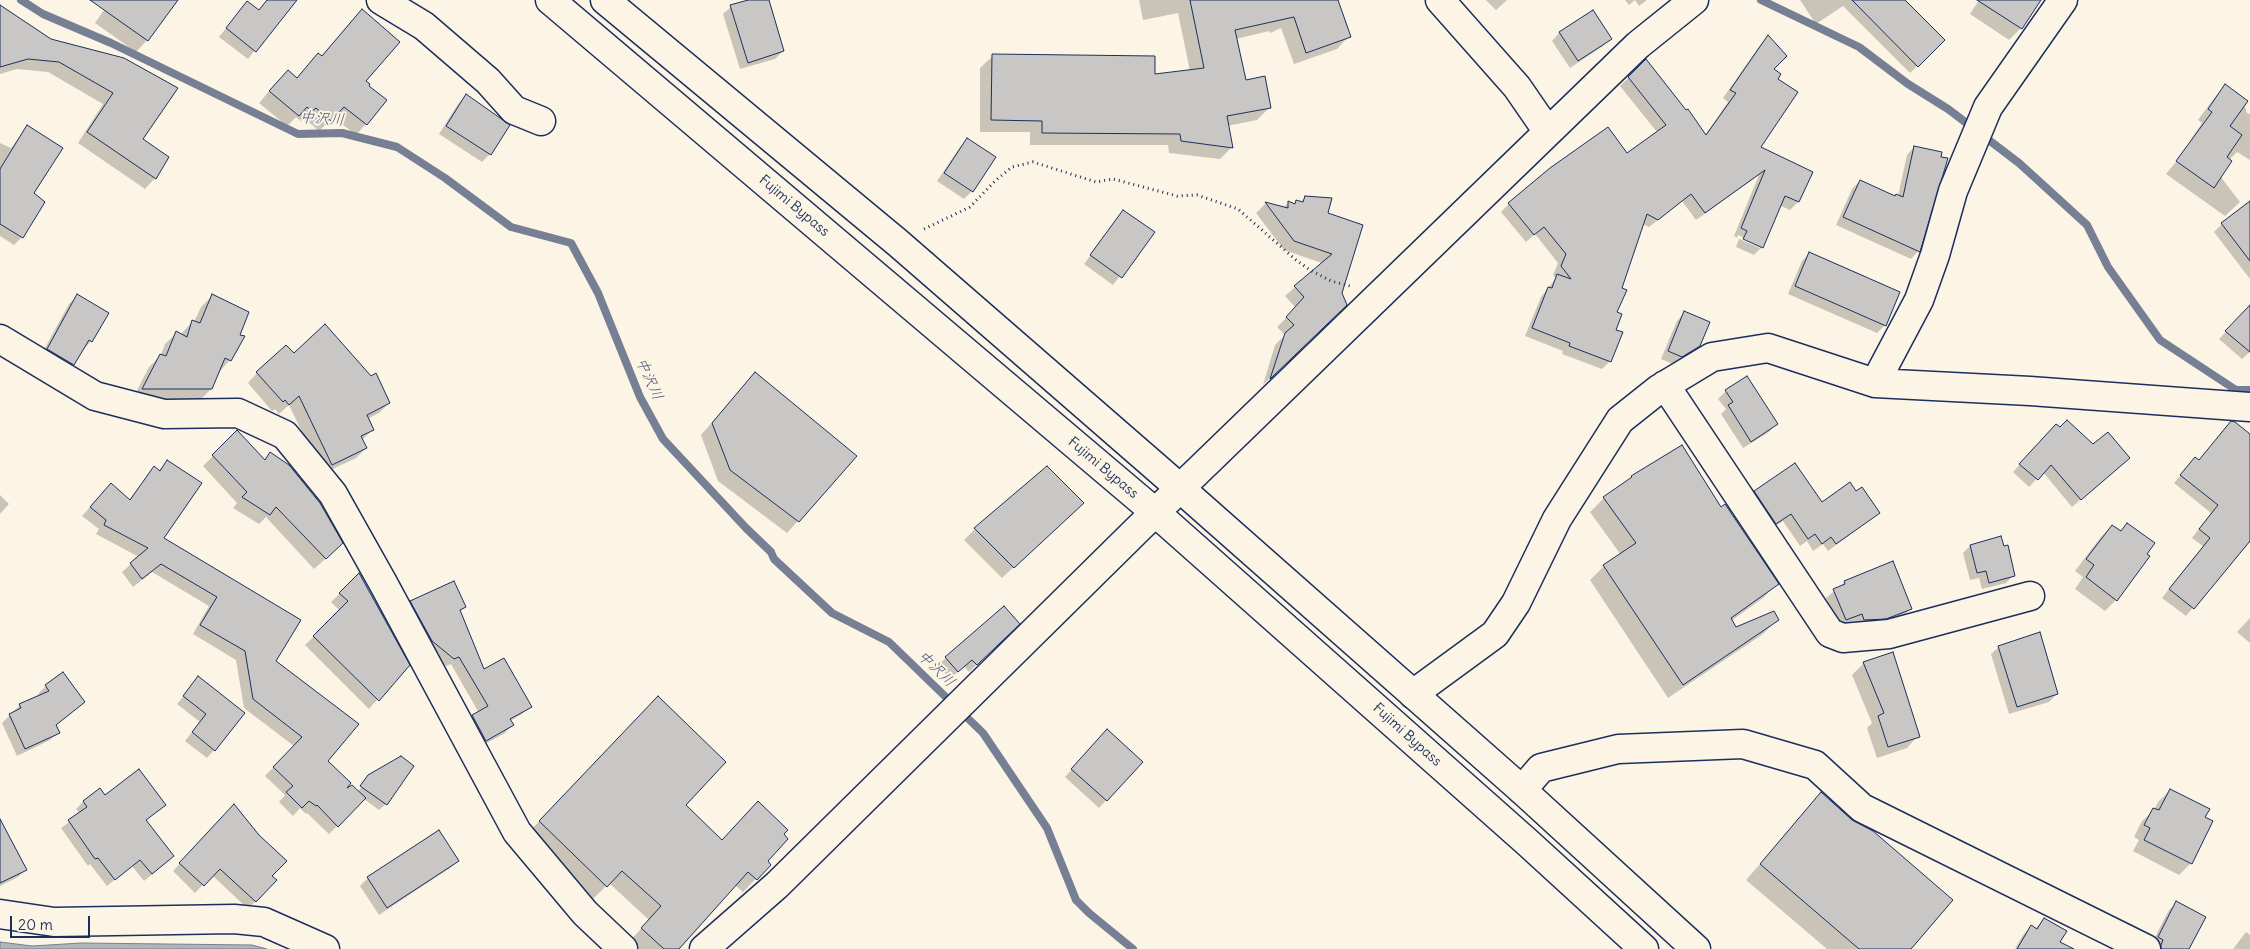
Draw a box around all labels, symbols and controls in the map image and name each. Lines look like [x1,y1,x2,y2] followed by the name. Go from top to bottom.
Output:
[299,108,345,130] water label: 中沢川
[755,172,833,240] street label: Fujimi Bypass
[632,355,666,403] water label: 中沢川
[1064,434,1142,502] street label: Fujimi Bypass
[914,647,958,691] water label: 中沢川
[1369,700,1445,770] street label: Fujimi Bypass
[12,906,92,938] scale bar
[18,915,53,934] text: 20 m

